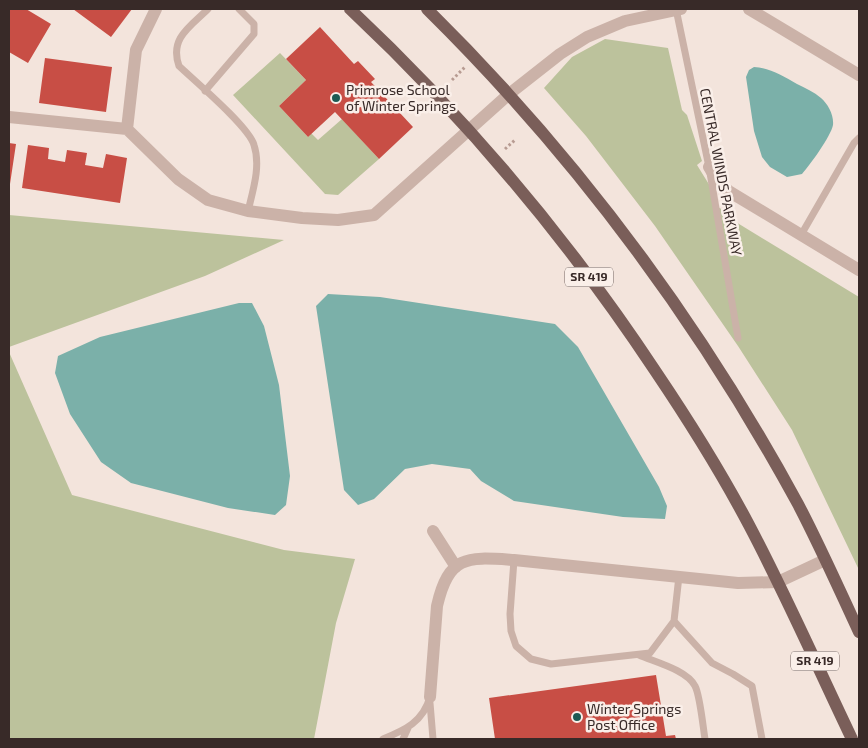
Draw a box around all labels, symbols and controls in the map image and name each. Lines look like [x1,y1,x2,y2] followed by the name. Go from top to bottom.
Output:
[346,81,456,114] place label: Primrose School of Winter Springs
[697,87,746,257] street label: CENTRAL WINDS PARKWAY
[330,92,342,104] marker: Primrose School of Winter Springs
[565,268,613,286] road number: SR 419
[791,651,839,670] road number: SR 419
[587,700,681,733] place label: Winter Springs Post Office
[571,711,583,723] marker: Winter Springs Post Office

